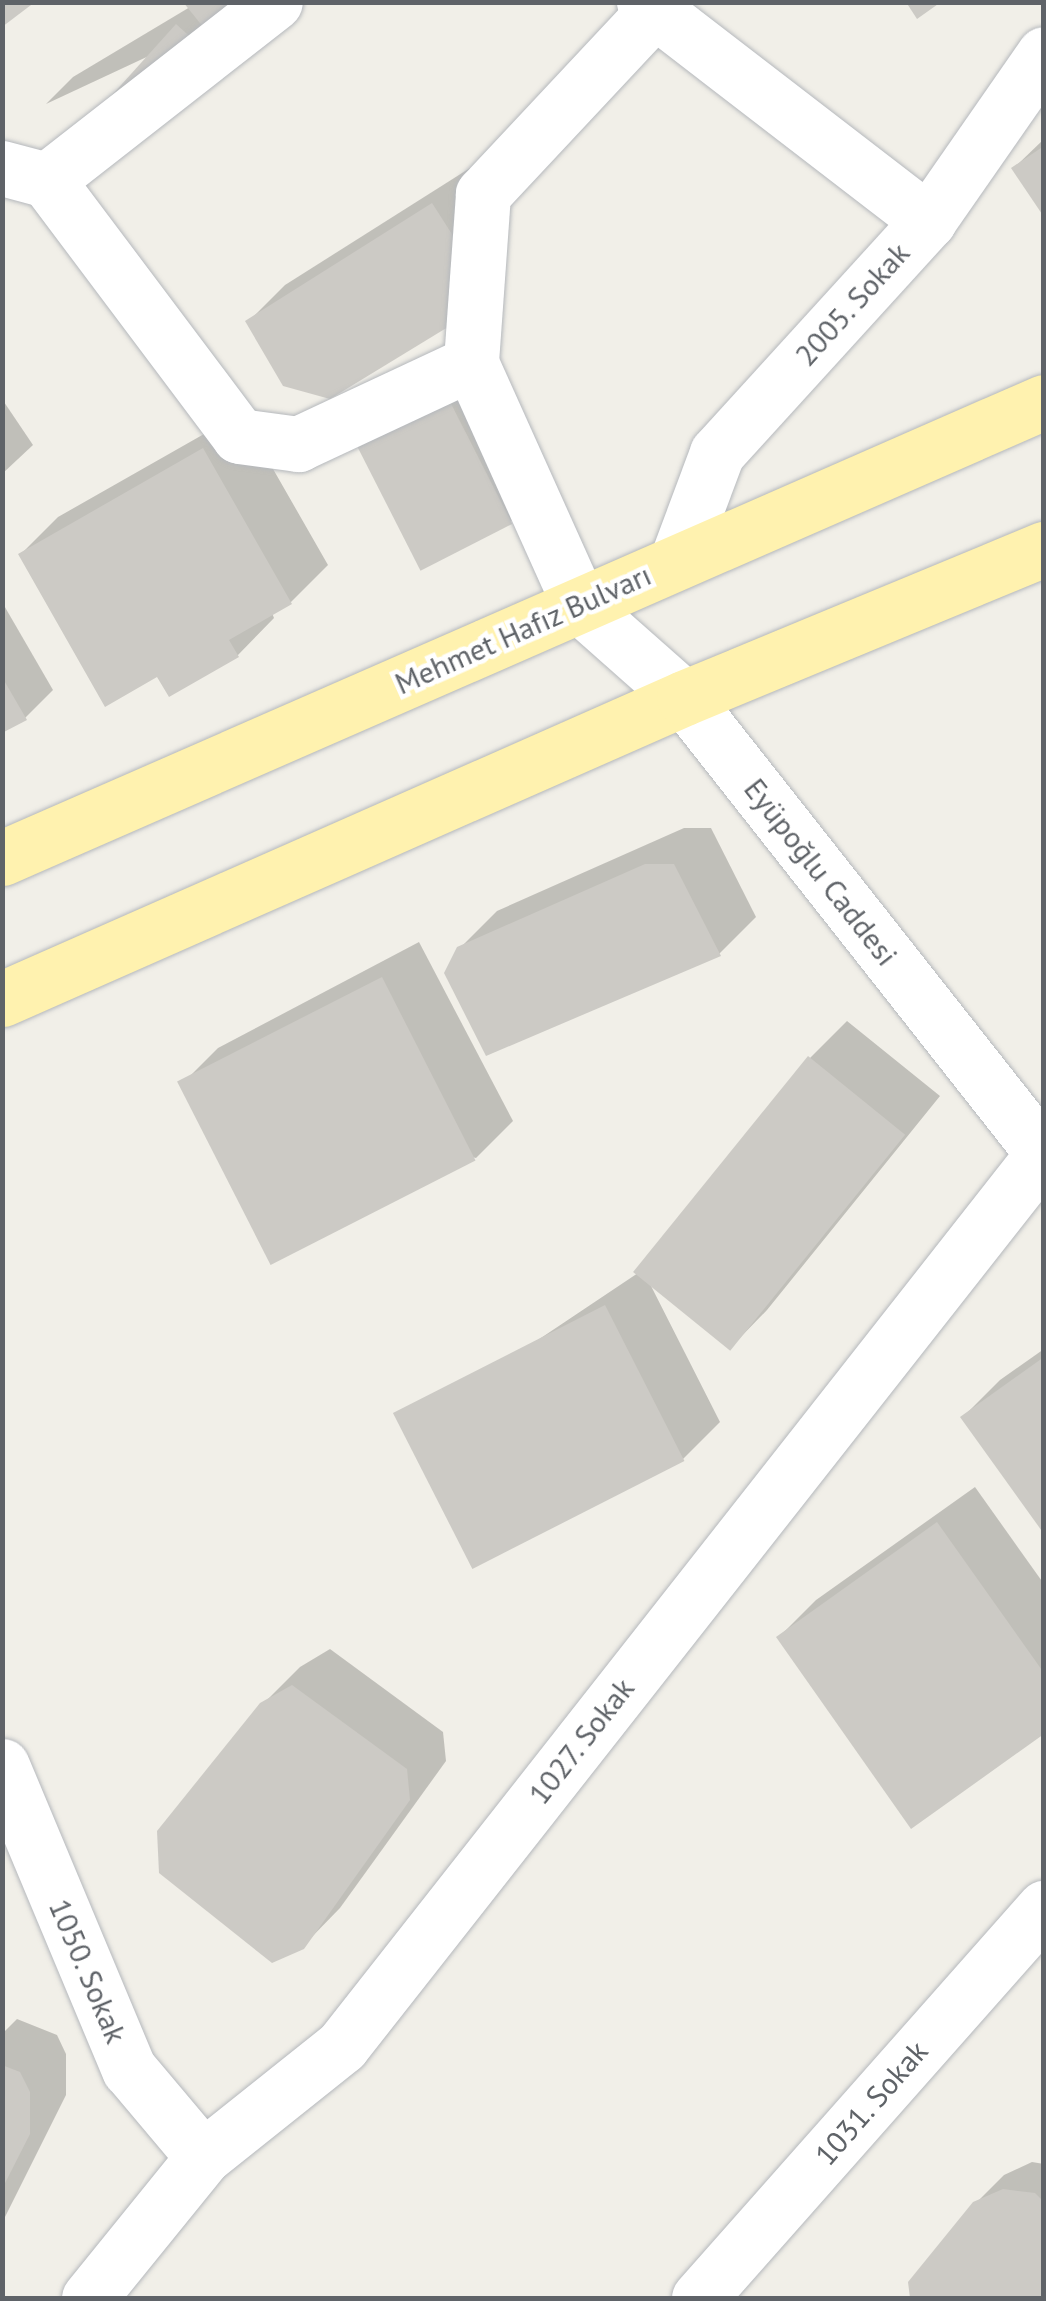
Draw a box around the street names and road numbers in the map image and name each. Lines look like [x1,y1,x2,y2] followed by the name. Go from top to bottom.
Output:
[787,234,917,374] street label: 2005. Sokak
[389,556,657,702] street label: Mehmet Hafız Bulvarı
[737,771,905,973] street label: Eyüpoğlu Caddesi
[520,1670,642,1812] street label: 1027. Sokak
[41,1892,135,2050] street label: 1050. Sokak
[806,2033,936,2173] street label: 1031. Sokak

